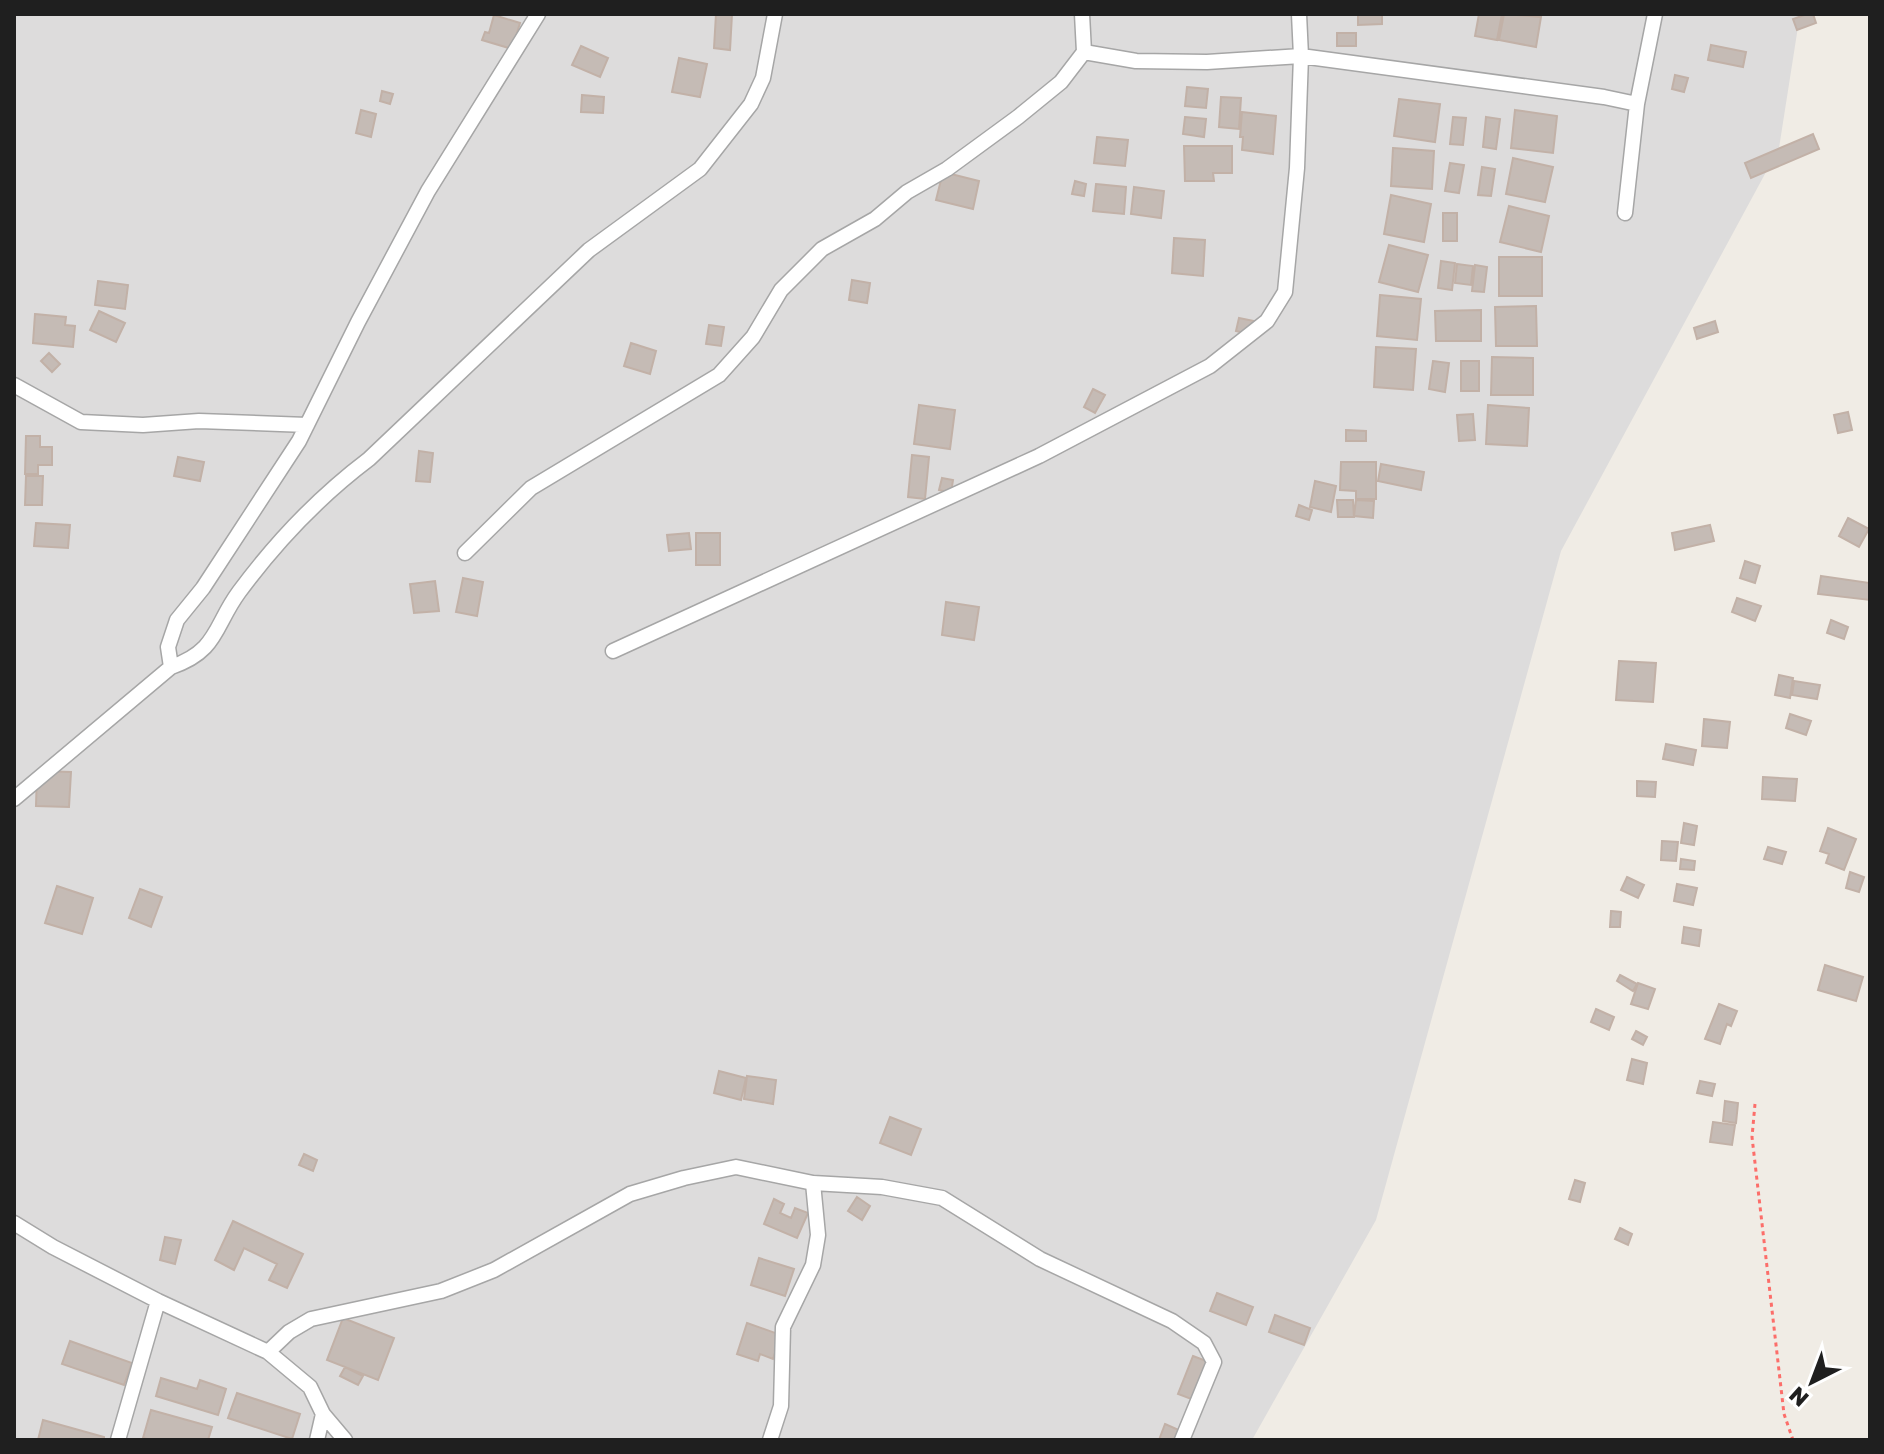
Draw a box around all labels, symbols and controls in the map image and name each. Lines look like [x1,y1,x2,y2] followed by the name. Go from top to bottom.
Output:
[1772,1342,1852,1422] north arrow
[1783,1382,1814,1413] text: N

